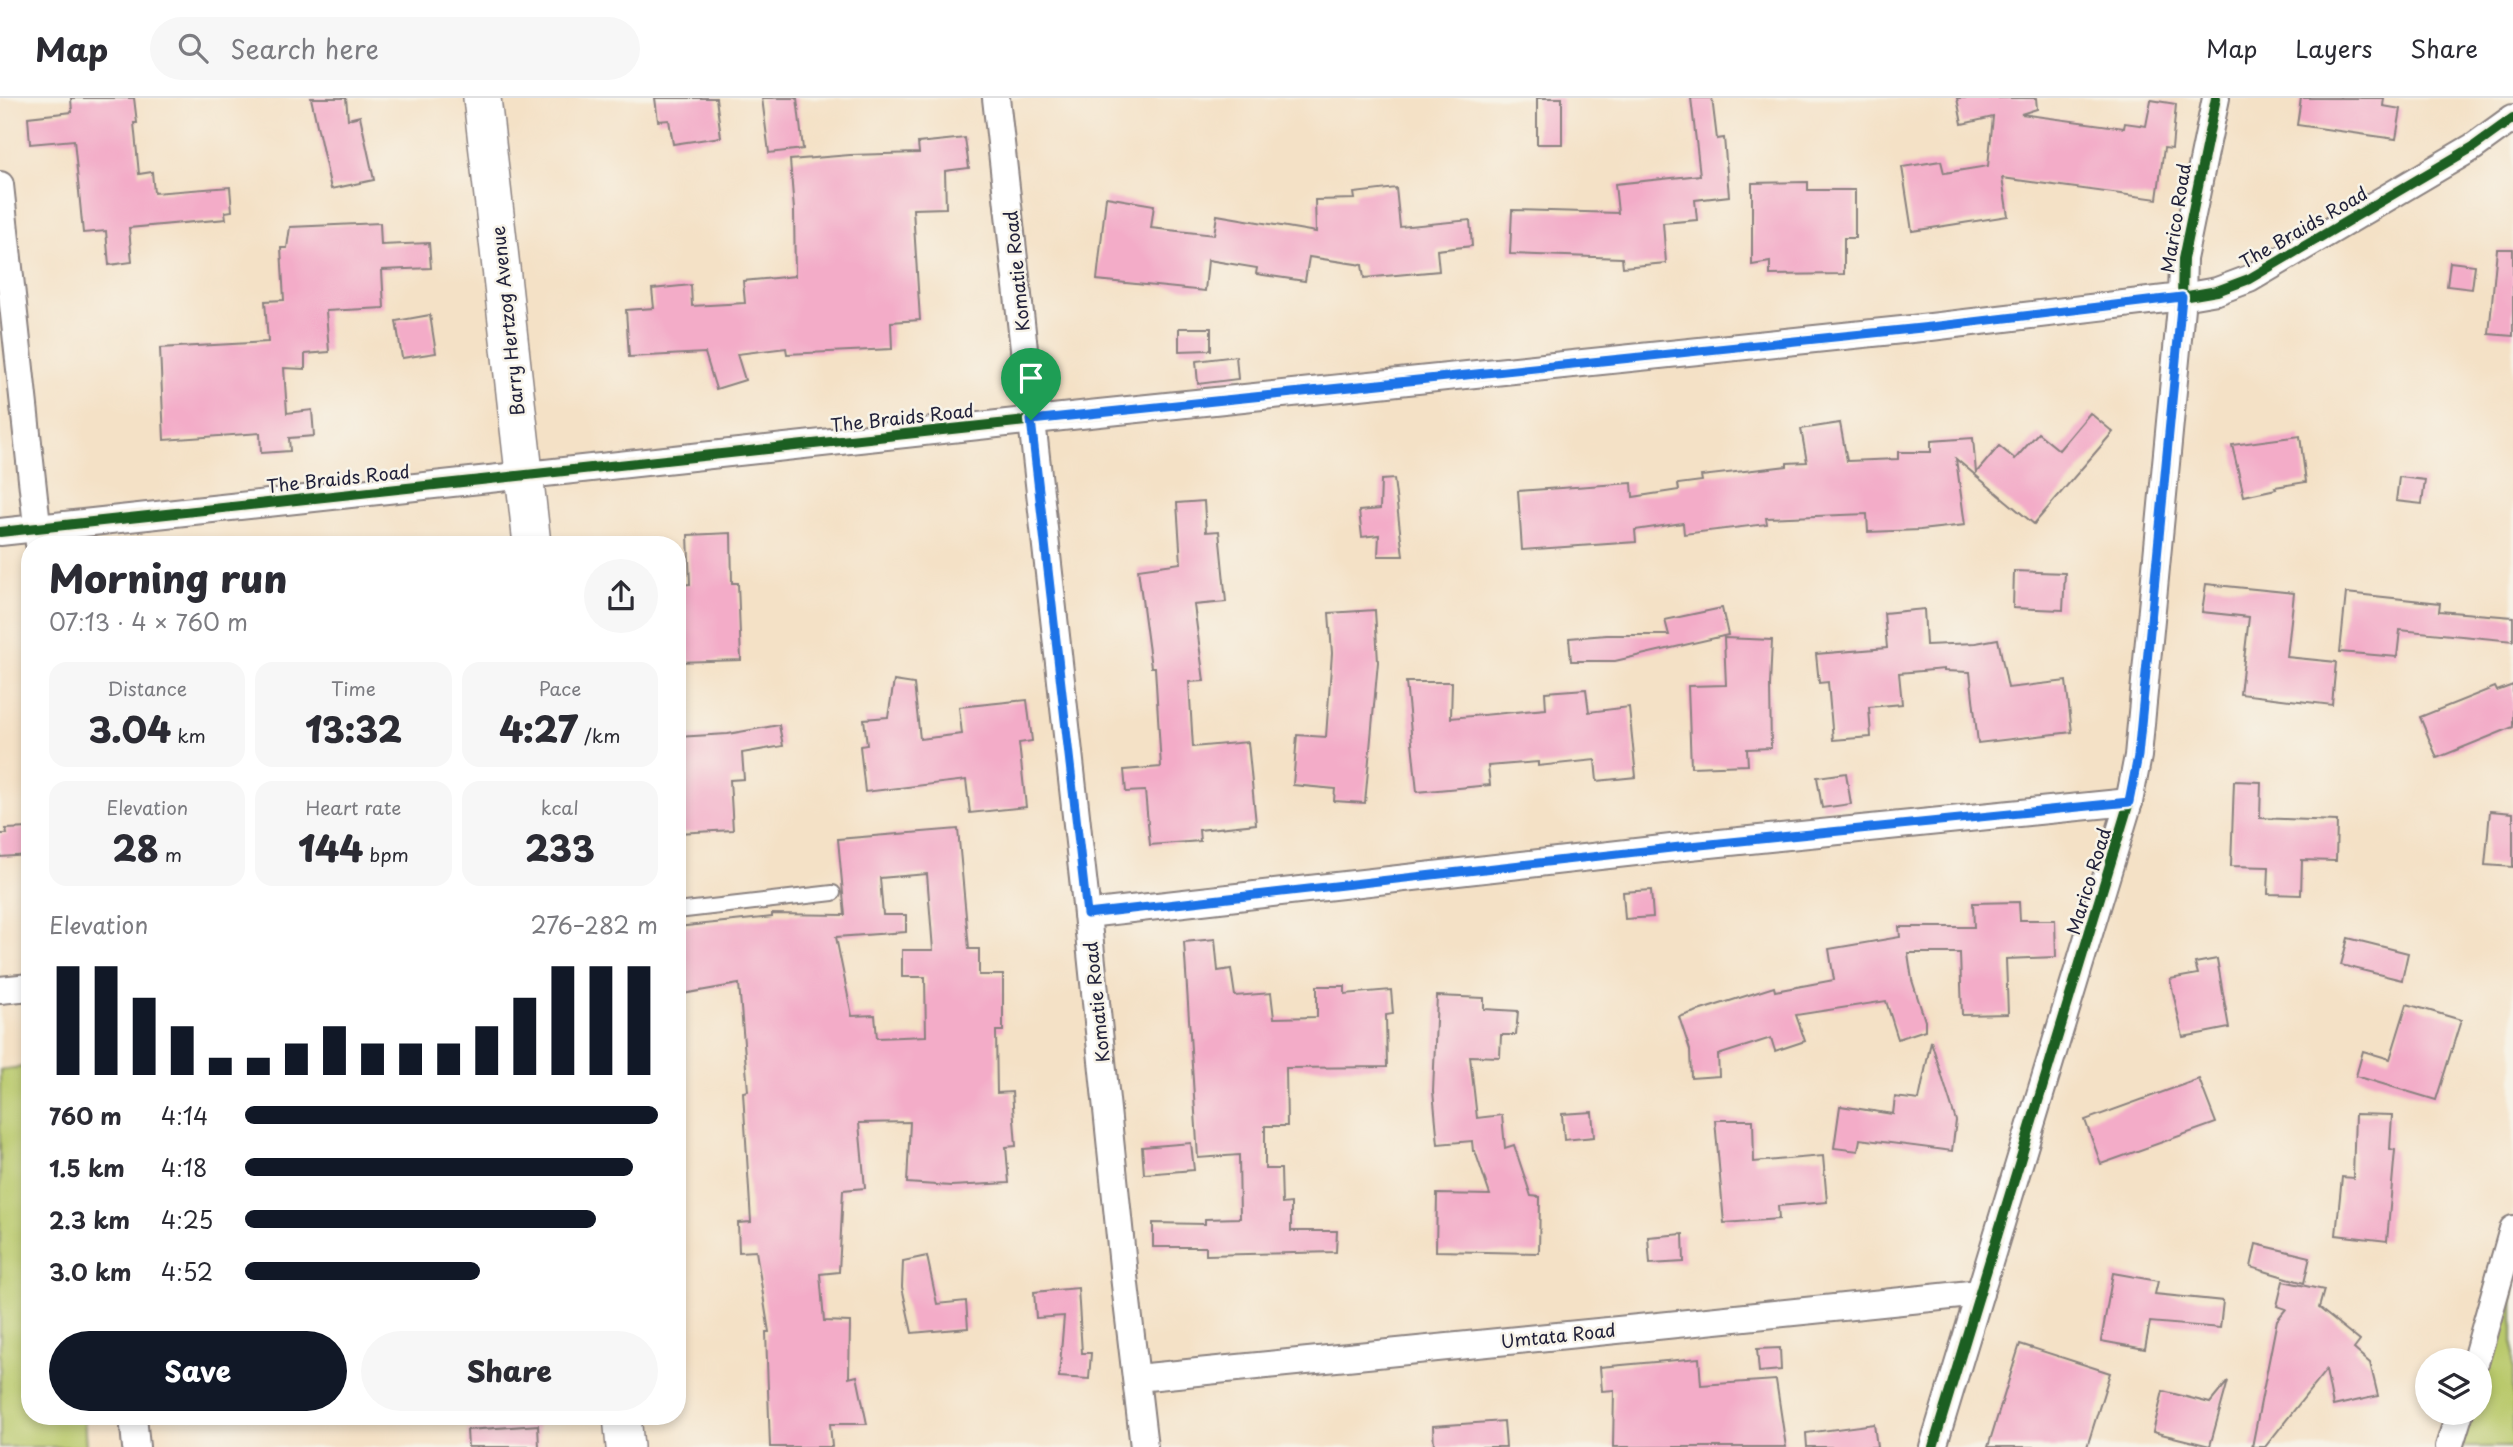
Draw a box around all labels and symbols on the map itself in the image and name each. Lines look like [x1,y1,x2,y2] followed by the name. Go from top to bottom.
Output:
[2153,161,2197,275] street label: Marico Road
[2234,179,2372,275] street label: The Braids Road
[996,209,1036,333] street label: Komatie Road
[484,225,530,417] street label: Barry Hertzog Avenue
[1001,348,1061,420] pin
[829,396,975,438] street label: The Braids Road
[265,457,411,499] street label: The Braids Road
[2059,824,2117,938] street label: Marico Road
[1076,940,1116,1064] street label: Komatie Road
[1499,1316,1617,1354] street label: Umtata Road

